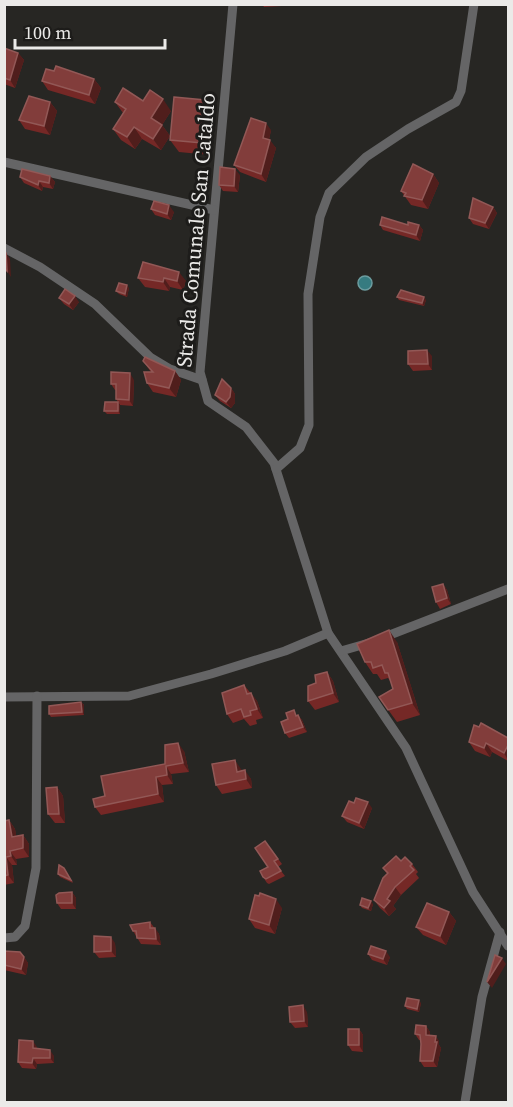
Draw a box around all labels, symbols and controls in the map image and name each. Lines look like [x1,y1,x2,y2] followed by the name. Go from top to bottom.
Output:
[15,12,165,50] scale bar
[24,20,71,45] text: 100 m
[169,92,222,368] street label: Strada Comunale San Cataldo

